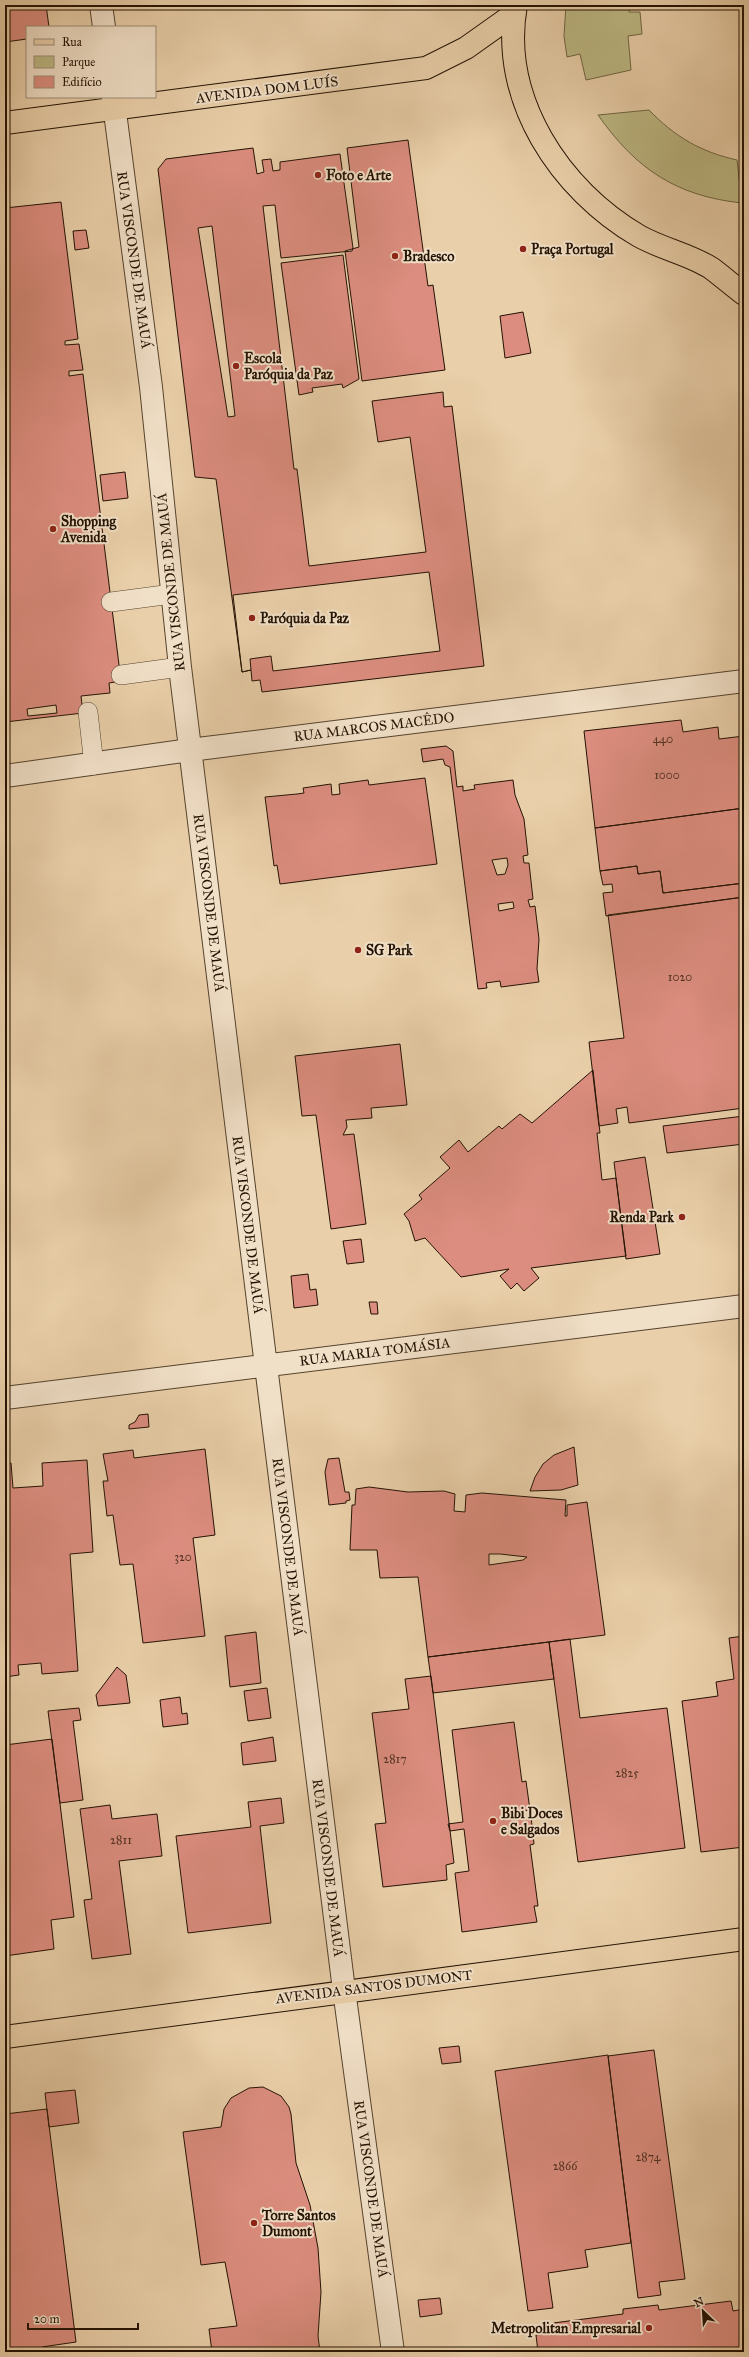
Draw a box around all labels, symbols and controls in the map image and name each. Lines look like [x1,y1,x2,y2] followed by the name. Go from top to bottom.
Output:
[26,26,156,98] legend
[62,35,83,49] text: Rua
[62,55,95,70] text: Parque
[194,71,339,107] street label: AVENIDA DOM LUÍS
[62,75,102,89] text: Edifício
[326,167,392,184] place label: Foto e Arte
[113,170,157,350] street label: RUA VISCONDE DE MAUÁ
[313,170,323,180] marker: Foto e Arte
[531,241,615,259] place label: Praça Portugal
[518,244,528,254] marker: Praça Portugal
[403,248,454,265] place label: Bradesco
[390,251,400,261] marker: Bradesco
[244,350,334,384] place label: Escola Paróquia da Paz
[231,361,241,371] marker: Escola Paróquia da Paz
[151,491,189,672] street label: RUA VISCONDE DE MAUÁ
[60,513,116,546] place label: Shopping Avenida
[48,524,58,534] marker: Shopping Avenida
[260,610,350,628] place label: Paróquia da Paz
[247,613,257,623] marker: Paróquia da Paz
[292,708,455,745] street label: RUA MARCOS MACÊDO
[653,732,673,746] house number: 440
[654,768,680,782] house number: 1000
[190,813,230,994] street label: RUA VISCONDE DE MAUÁ
[366,942,413,959] place label: SG Park
[353,945,363,955] marker: SG Park
[668,970,692,984] house number: 1020
[229,1135,269,1316] street label: RUA VISCONDE DE MAUÁ
[610,1209,674,1226] place label: Renda Park
[677,1212,687,1222] marker: Renda Park
[298,1332,452,1370] street label: RUA MARIA TOMÁSIA
[269,1457,309,1638] street label: RUA VISCONDE DE MAUÁ
[174,1550,192,1564] house number: 320
[383,1752,407,1766] house number: 2817
[615,1766,639,1780] house number: 2825
[309,1778,349,1959] street label: RUA VISCONDE DE MAUÁ
[501,1805,563,1839] place label: Bibi Doces e Salgados
[488,1816,498,1826] marker: Bibi Doces e Salgados
[110,1833,132,1847] house number: 2811
[274,1966,474,2008] street label: AVENIDA SANTOS DUMONT
[350,2099,394,2279] street label: RUA VISCONDE DE MAUÁ
[635,2150,661,2164] house number: 2874
[553,2159,578,2173] house number: 2866
[261,2207,336,2240] place label: Torre Santos Dumont
[249,2218,259,2228] marker: Torre Santos Dumont
[683,2291,723,2331] north arrow
[692,2294,707,2310] text: N
[28,2305,138,2331] scale bar
[34,2312,60,2326] text: 20 m
[491,2320,642,2338] place label: Metropolitan Empresarial
[644,2323,654,2333] marker: Metropolitan Empresarial

